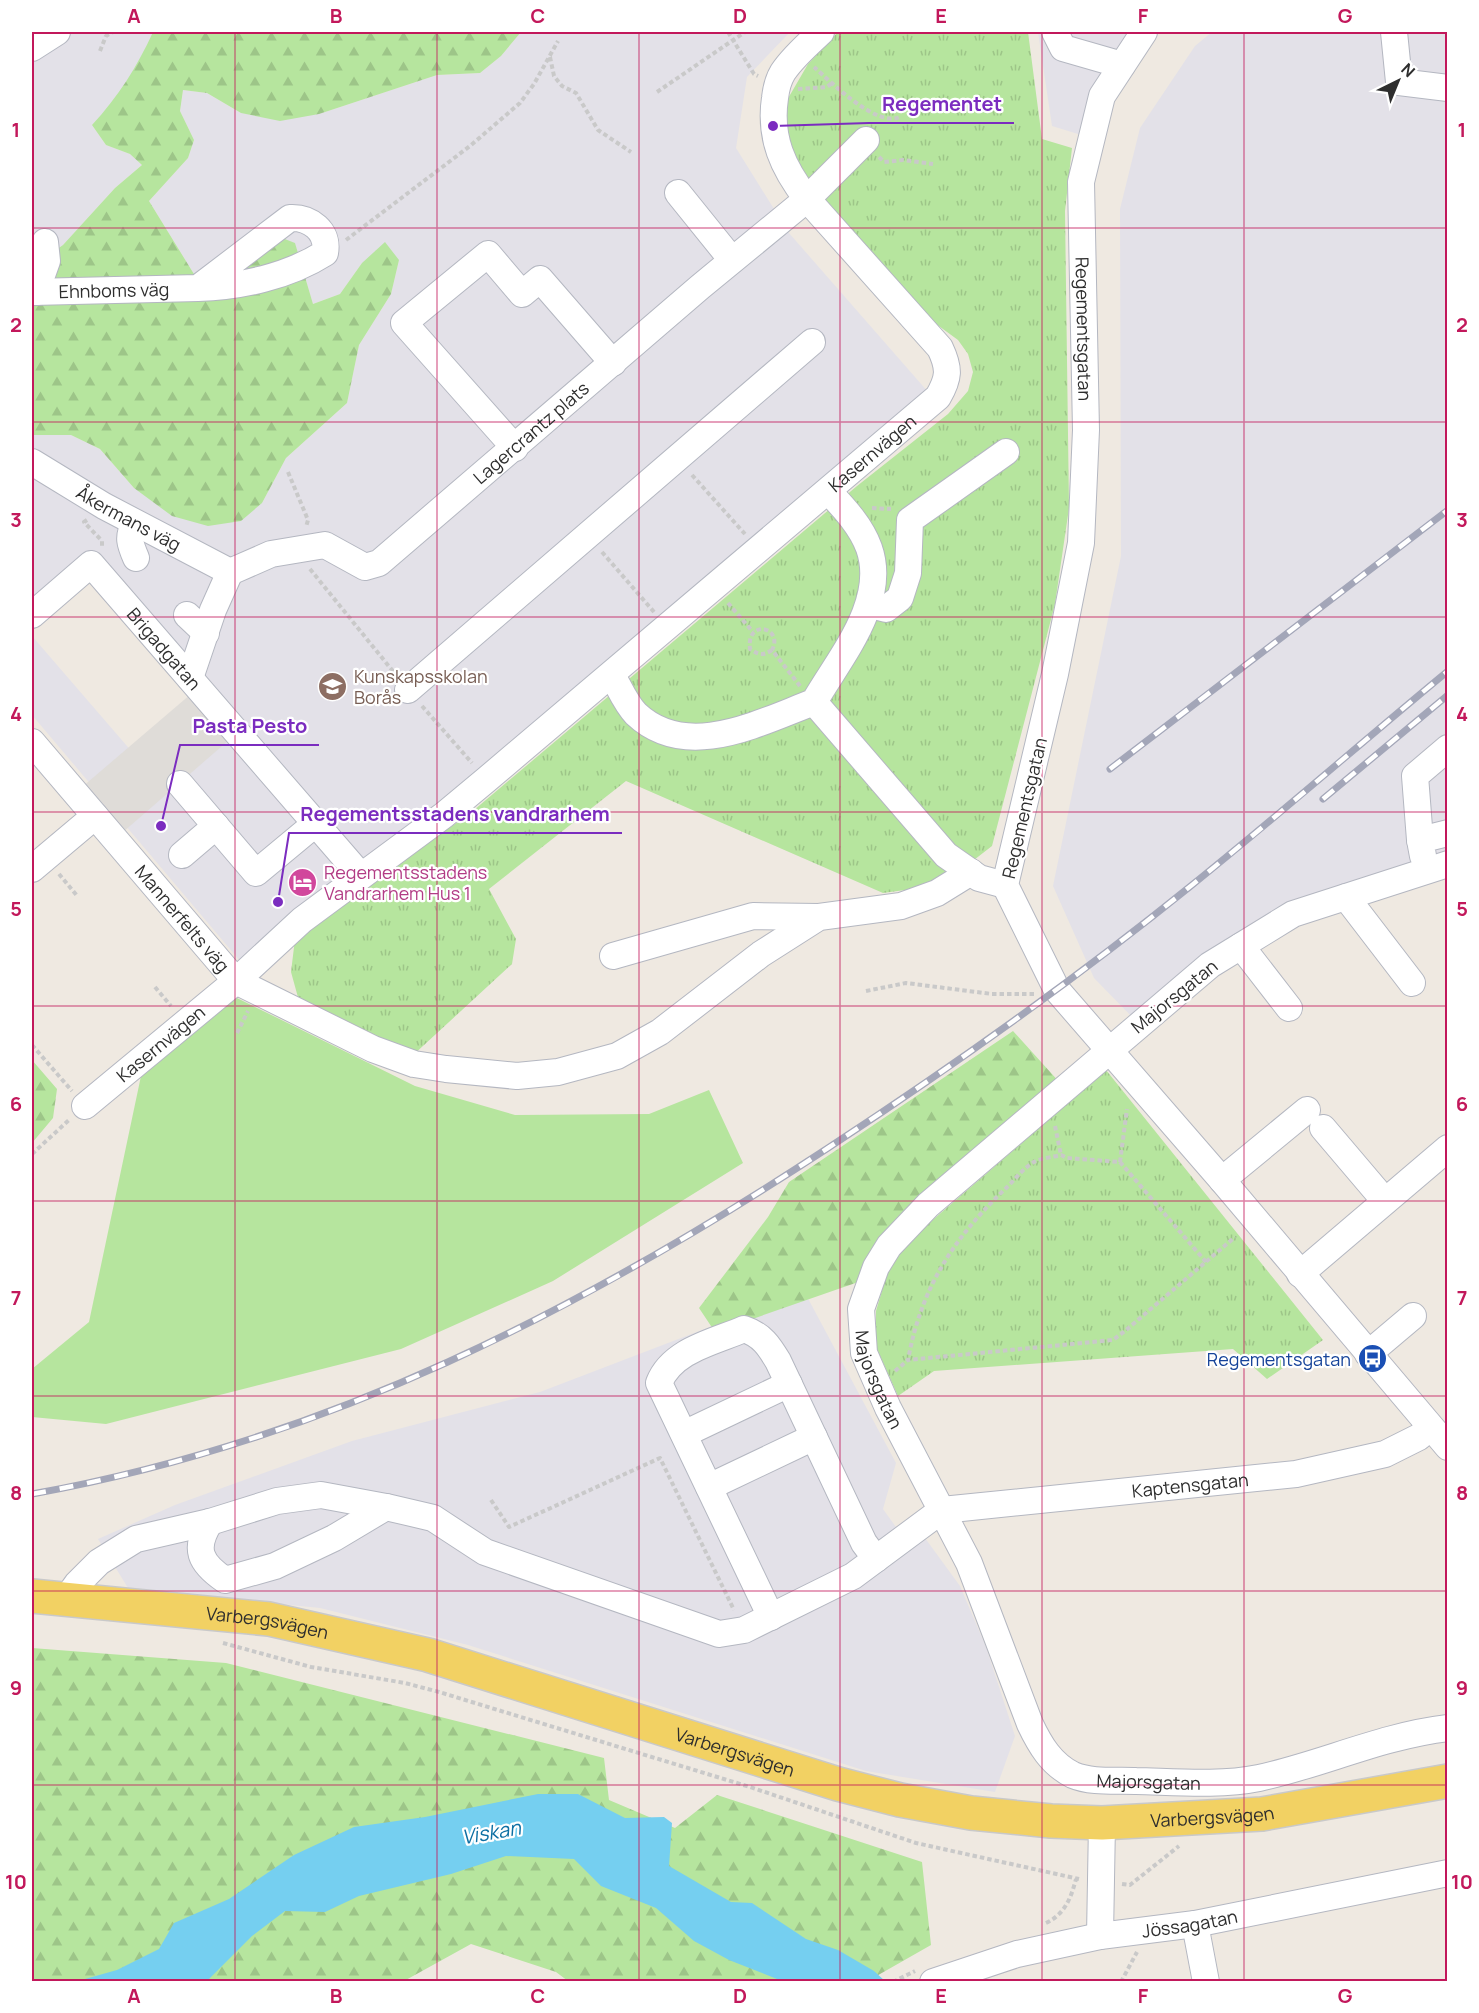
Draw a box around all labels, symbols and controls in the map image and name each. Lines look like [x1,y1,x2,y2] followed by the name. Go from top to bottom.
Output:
[127,2,141,29] text: A
[330,2,343,29] text: B
[531,2,545,29] text: C
[733,2,747,29] text: D
[935,2,947,29] text: E
[1138,2,1149,29] text: F
[1338,2,1353,29] text: G
[1368,51,1428,111] north arrow
[1397,58,1420,82] text: N
[869,85,1014,123] callout: Regementet
[882,90,1002,117] text: Regementet
[12,116,20,143] text: 1
[1458,116,1466,143] text: 1
[1071,257,1097,401] street label: Regementsgatan
[58,277,170,303] street label: Ehnboms väg
[10,311,22,338] text: 2
[1456,311,1468,338] text: 2
[468,376,594,489] street label: Lagercrantz plats
[823,409,921,497] street label: Kasernvägen
[72,480,185,556] street label: Åkermans väg
[10,506,22,533] text: 3
[1456,506,1468,533] text: 3
[122,602,207,695] street label: Brigadgatan
[354,664,488,709] place label: Kunskapsskolan Borås
[317,670,349,702] school or university icon: Kunskapsskolan Borås
[10,700,22,727] text: 4
[1456,700,1468,727] text: 4
[180,707,319,745] callout: Pasta Pesto
[193,712,307,739] text: Pasta Pesto
[996,735,1052,881] street label: Regementsgatan
[289,795,622,833] callout: Regementsstadens vandrarhem
[300,800,610,827] text: Regementsstadens vandrarhem
[130,860,235,977] street label: Mannerfelts väg
[324,860,487,905] place label: Regementsstadens Vandrarhem Hus 1
[287,866,319,898] hotel icon: Regementsstadens Vandrarhem Hus 1
[10,895,22,922] text: 5
[1456,895,1468,922] text: 5
[1126,954,1222,1038] street label: Majorsgatan
[111,1000,210,1087] street label: Kasernvägen
[10,1090,22,1117] text: 6
[1456,1090,1468,1117] text: 6
[11,1284,21,1311] text: 7
[1457,1284,1467,1311] text: 7
[850,1329,909,1433] street label: Majorsgatan
[1356,1343,1388,1375] bus stop icon: Regementsgatan
[1207,1347,1351,1371] place label: Regementsgatan
[1131,1467,1250,1503] street label: Kaptensgatan
[10,1479,22,1506] text: 8
[1456,1479,1468,1506] text: 8
[205,1601,331,1644] street label: Varbergsvägen
[10,1674,22,1701] text: 9
[1456,1674,1468,1701] text: 9
[672,1722,798,1782] street label: Varbergsvägen
[1096,1768,1201,1795] street label: Majorsgatan
[1150,1800,1276,1832] street label: Varbergsvägen
[459,1813,524,1850] water label: Viskan
[5,1868,27,1895] text: 10
[1451,1868,1473,1895] text: 10
[1140,1904,1239,1943] street label: Jössagatan
[127,1982,141,2009] text: A
[330,1982,343,2009] text: B
[531,1982,545,2009] text: C
[733,1982,747,2009] text: D
[935,1982,947,2009] text: E
[1138,1982,1149,2009] text: F
[1338,1982,1353,2009] text: G

